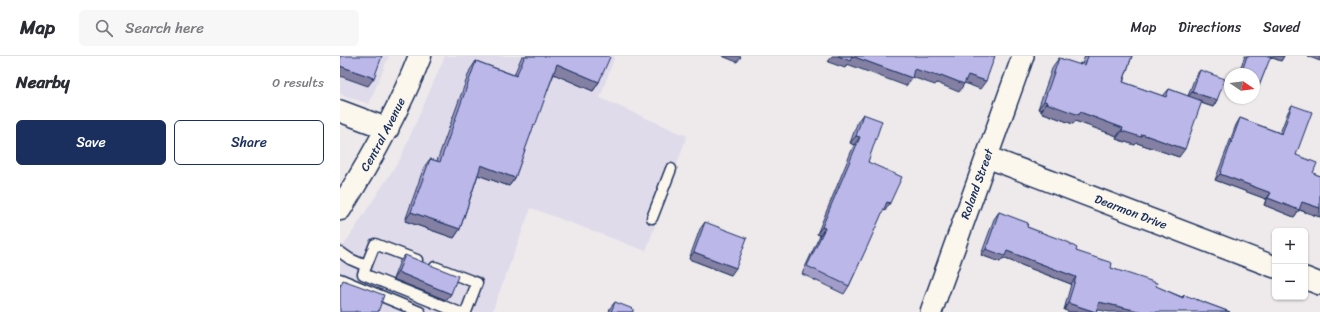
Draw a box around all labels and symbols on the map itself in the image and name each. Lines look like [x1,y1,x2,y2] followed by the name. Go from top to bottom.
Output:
[1224,68,1260,104] north arrow
[354,94,412,176] street label: Central Avenue
[954,145,1000,222] street label: Roland Street
[1091,188,1170,236] street label: Dearmon Drive

